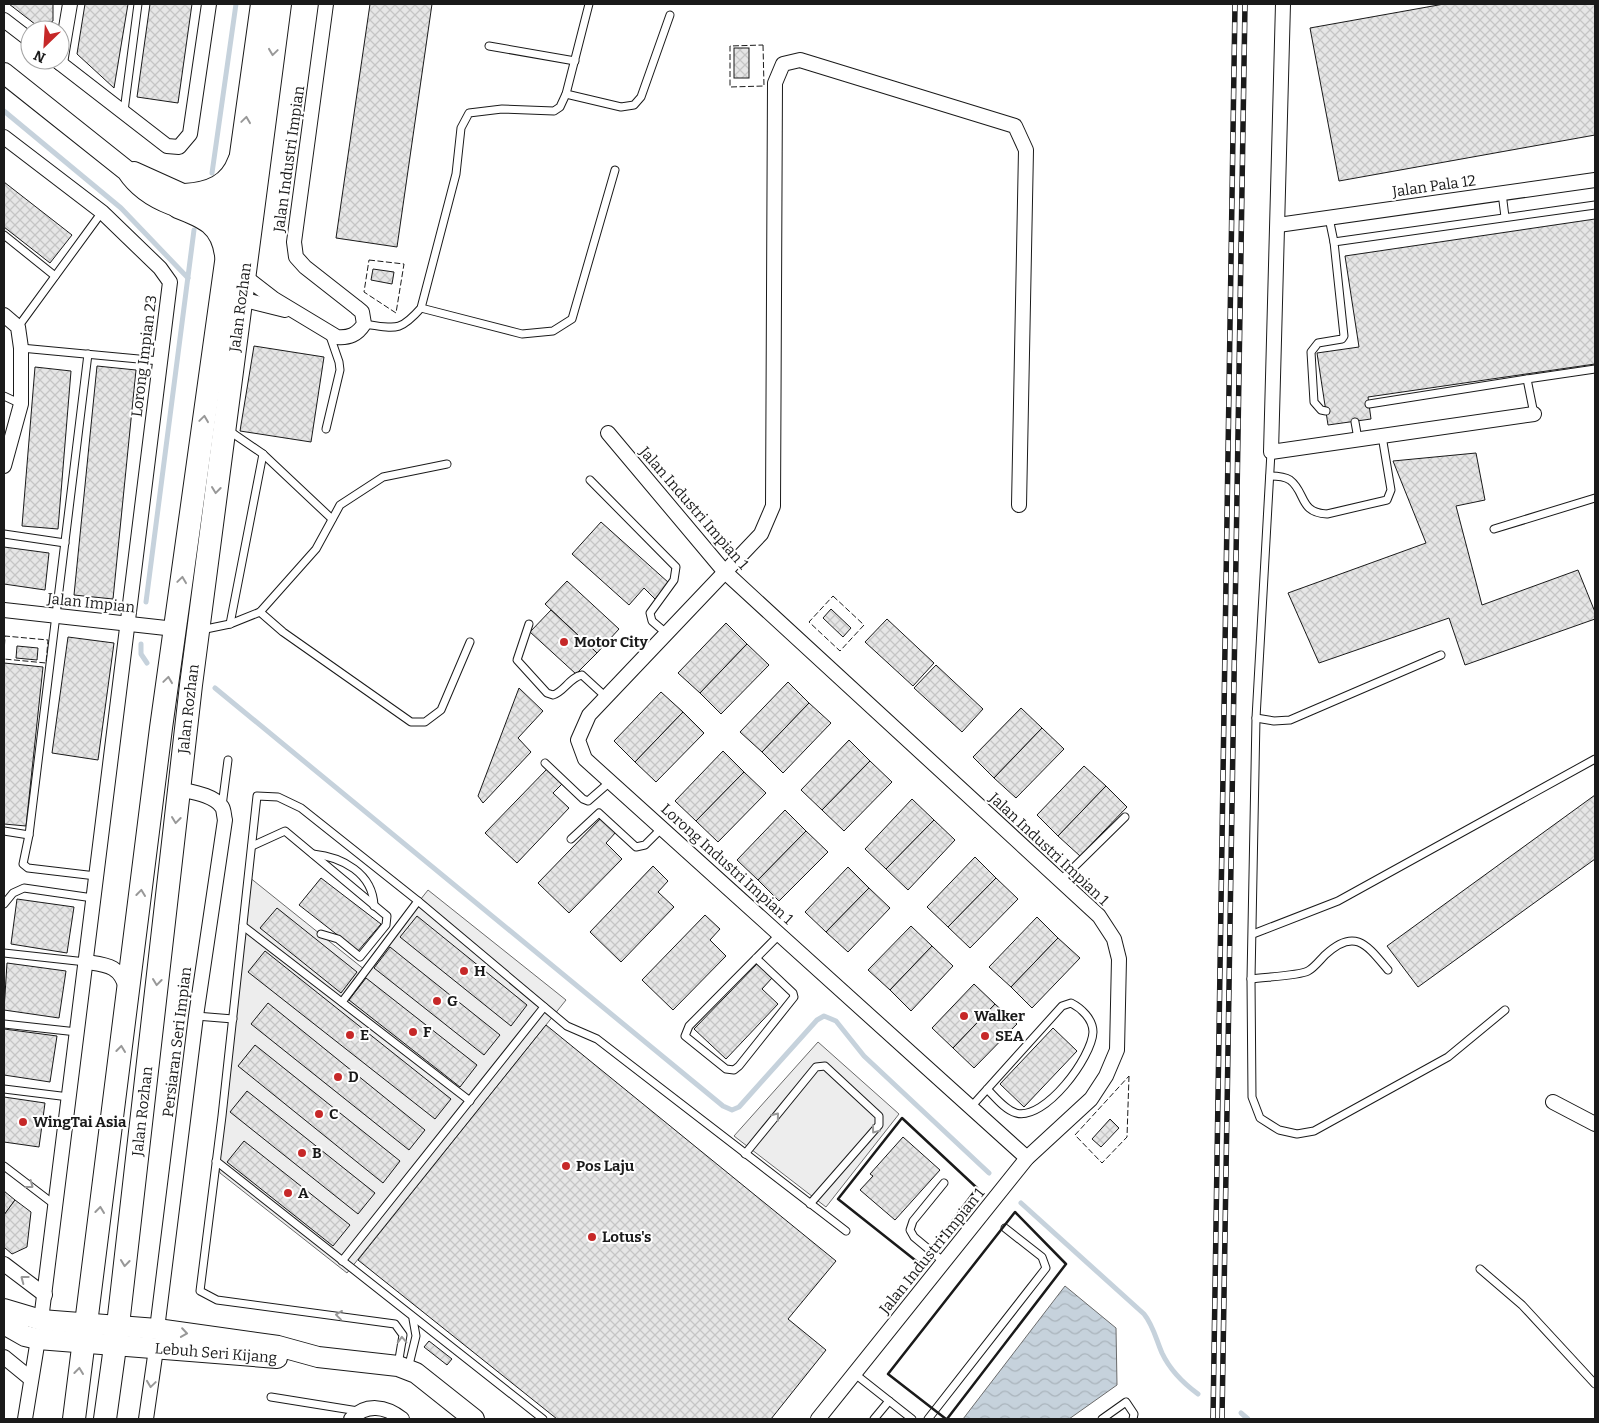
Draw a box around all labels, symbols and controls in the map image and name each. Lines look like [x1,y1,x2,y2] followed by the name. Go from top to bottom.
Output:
[20,20,70,70] north arrow
[31,46,48,66] text: N
[268,48,279,56] one-way arrow
[270,84,308,234] street label: Jalan Industri Impian
[240,115,251,123] one-way arrow
[1390,171,1477,201] street label: Jalan Pala 12
[225,261,255,354] street label: Jalan Rozhan
[128,294,160,418] street label: Lorong Impian 23
[198,415,209,423] one-way arrow
[635,442,752,573] street label: Jalan Industri Impian 1
[211,486,222,494] one-way arrow
[176,576,186,585] one-way arrow
[45,589,136,617] street label: Jalan Impian
[574,633,649,651] place label: Motor City
[558,636,570,648] marker: Motor City
[174,662,203,756] street label: Jalan Rozhan
[162,675,172,684] one-way arrow
[985,788,1112,909] street label: Jalan Industri Impian 1
[657,800,797,928] street label: Lorong Industri Impian 1
[171,817,182,825] one-way arrow
[135,888,146,896] one-way arrow
[474,962,486,980] place label: H
[159,965,195,1118] street label: Persiaran Seri Impian
[458,965,470,977] marker: H
[152,978,163,986] one-way arrow
[447,992,458,1010] place label: G
[431,995,443,1007] marker: G
[974,1007,1025,1025] place label: Walker
[958,1010,970,1022] marker: Walker
[423,1023,432,1041] place label: F
[360,1026,369,1044] place label: E
[407,1026,419,1038] marker: F
[995,1027,1024,1045] place label: SEA
[344,1029,356,1041] marker: E
[979,1030,991,1042] marker: SEA
[115,1044,126,1052] one-way arrow
[128,1065,156,1158] street label: Jalan Rozhan
[348,1068,359,1086] place label: D
[332,1071,344,1083] marker: D
[329,1105,338,1123] place label: C
[313,1108,325,1120] marker: C
[33,1113,127,1131] place label: WingTai Asia
[771,1113,779,1122] one-way arrow
[17,1116,29,1128] marker: WingTai Asia
[872,1124,881,1133] one-way arrow
[312,1144,322,1162] place label: B
[296,1147,308,1159] marker: B
[576,1157,635,1175] place label: Pos Laju
[560,1160,572,1172] marker: Pos Laju
[24,1180,33,1188] one-way arrow
[298,1184,309,1202] place label: A
[875,1184,988,1318] street label: Jalan Industri Impian 1
[282,1187,294,1199] marker: A
[95,1205,105,1214] one-way arrow
[602,1228,652,1246] place label: Lotus's
[586,1231,598,1243] marker: Lotus's
[120,1259,131,1267] one-way arrow
[21,1277,30,1285] one-way arrow
[334,1310,342,1321] one-way arrow
[179,1327,188,1337] one-way arrow
[396,1335,407,1343] one-way arrow
[154,1339,278,1367] street label: Lebuh Seri Kijang
[74,1367,84,1375] one-way arrow
[146,1381,157,1389] one-way arrow

